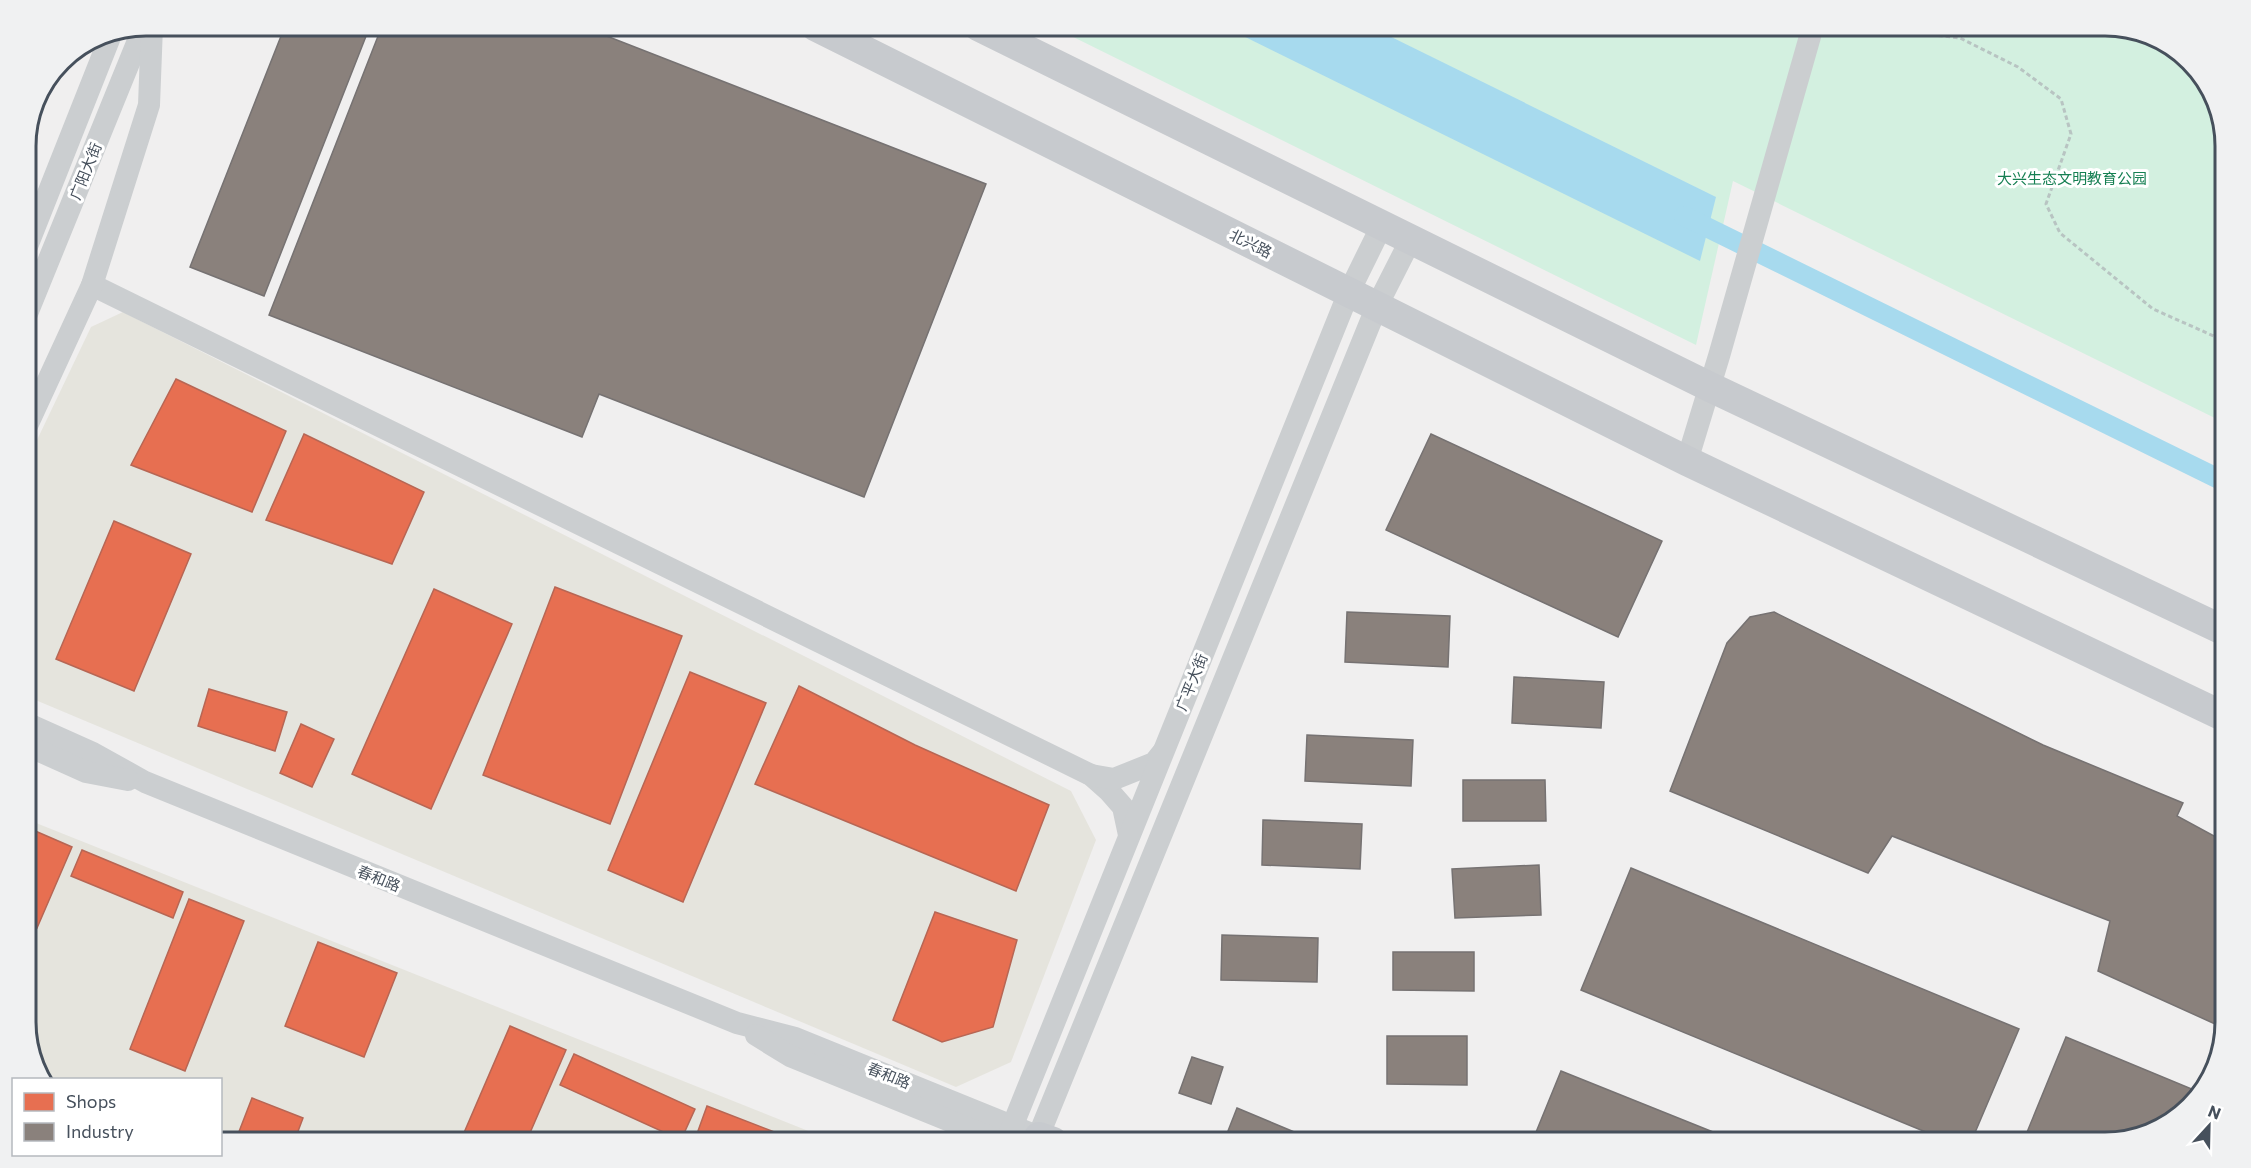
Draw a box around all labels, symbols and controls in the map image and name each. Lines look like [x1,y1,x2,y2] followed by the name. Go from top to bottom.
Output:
[65,140,105,202] street label: 广阳大街
[1997,169,2147,187] park label: 大兴生态文明教育公园
[1227,225,1275,261] street label: 北兴路
[1171,651,1211,713] street label: 广平大街
[355,861,403,895] street label: 春和路
[865,1058,913,1092] street label: 春和路
[12,1078,222,1156] legend
[66,1090,116,1112] text: Shops
[2179,1096,2239,1156] north arrow
[2206,1101,2224,1123] text: N
[66,1120,134,1142] text: Industry

